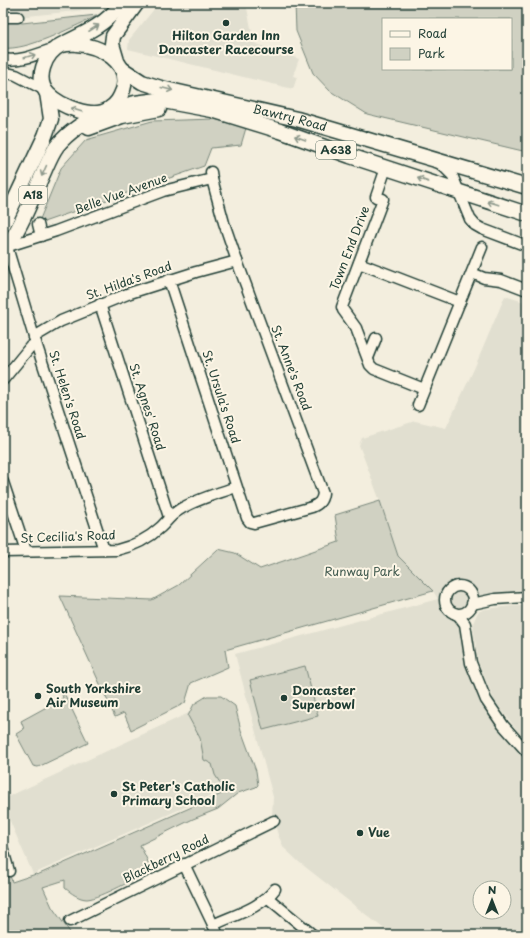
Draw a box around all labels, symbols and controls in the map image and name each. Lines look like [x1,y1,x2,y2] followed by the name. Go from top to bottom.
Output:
[221,18,231,28] marker: Hilton Garden Inn Doncaster Racecourse
[382,18,512,70] legend
[89,24,100,32] one-way arrow
[418,24,447,42] text: Road
[158,26,294,58] place label: Hilton Garden Inn Doncaster Racecourse
[418,44,445,62] text: Park
[23,52,36,59] one-way arrow
[160,86,173,94] one-way arrow
[251,99,329,135] street label: Bawtry Road
[70,106,83,113] one-way arrow
[294,133,306,141] one-way arrow
[316,141,356,159] road number: A638
[40,165,47,177] one-way arrow
[72,168,170,218] street label: Belle Vue Avenue
[416,176,429,183] one-way arrow
[19,186,47,204] road number: A18
[488,199,500,207] one-way arrow
[325,202,374,292] street label: Town End Drive
[83,256,174,304] street label: St. Hilda's Road
[267,322,317,413] street label: St. Anne's Road
[45,348,91,441] street label: St. Helen's Road
[198,348,245,446] street label: St. Ursula's Road
[125,361,171,453] street label: St. Agnes' Road
[20,525,116,547] street label: St Cecilia's Road
[324,562,400,580] park label: Runway Park
[46,679,142,711] place label: South Yorkshire Air Museum
[292,681,356,713] place label: Doncaster Superbowl
[33,691,43,701] marker: South Yorkshire Air Museum
[279,693,289,703] marker: Doncaster Superbowl
[122,777,235,809] place label: St Peter's Catholic Primary School
[109,789,119,799] marker: St Peter's Catholic Primary School
[368,823,390,841] place label: Vue
[355,828,365,838] marker: Vue
[119,829,212,887] street label: Blackberry Road
[472,880,512,920] north arrow
[488,881,497,898] text: N

